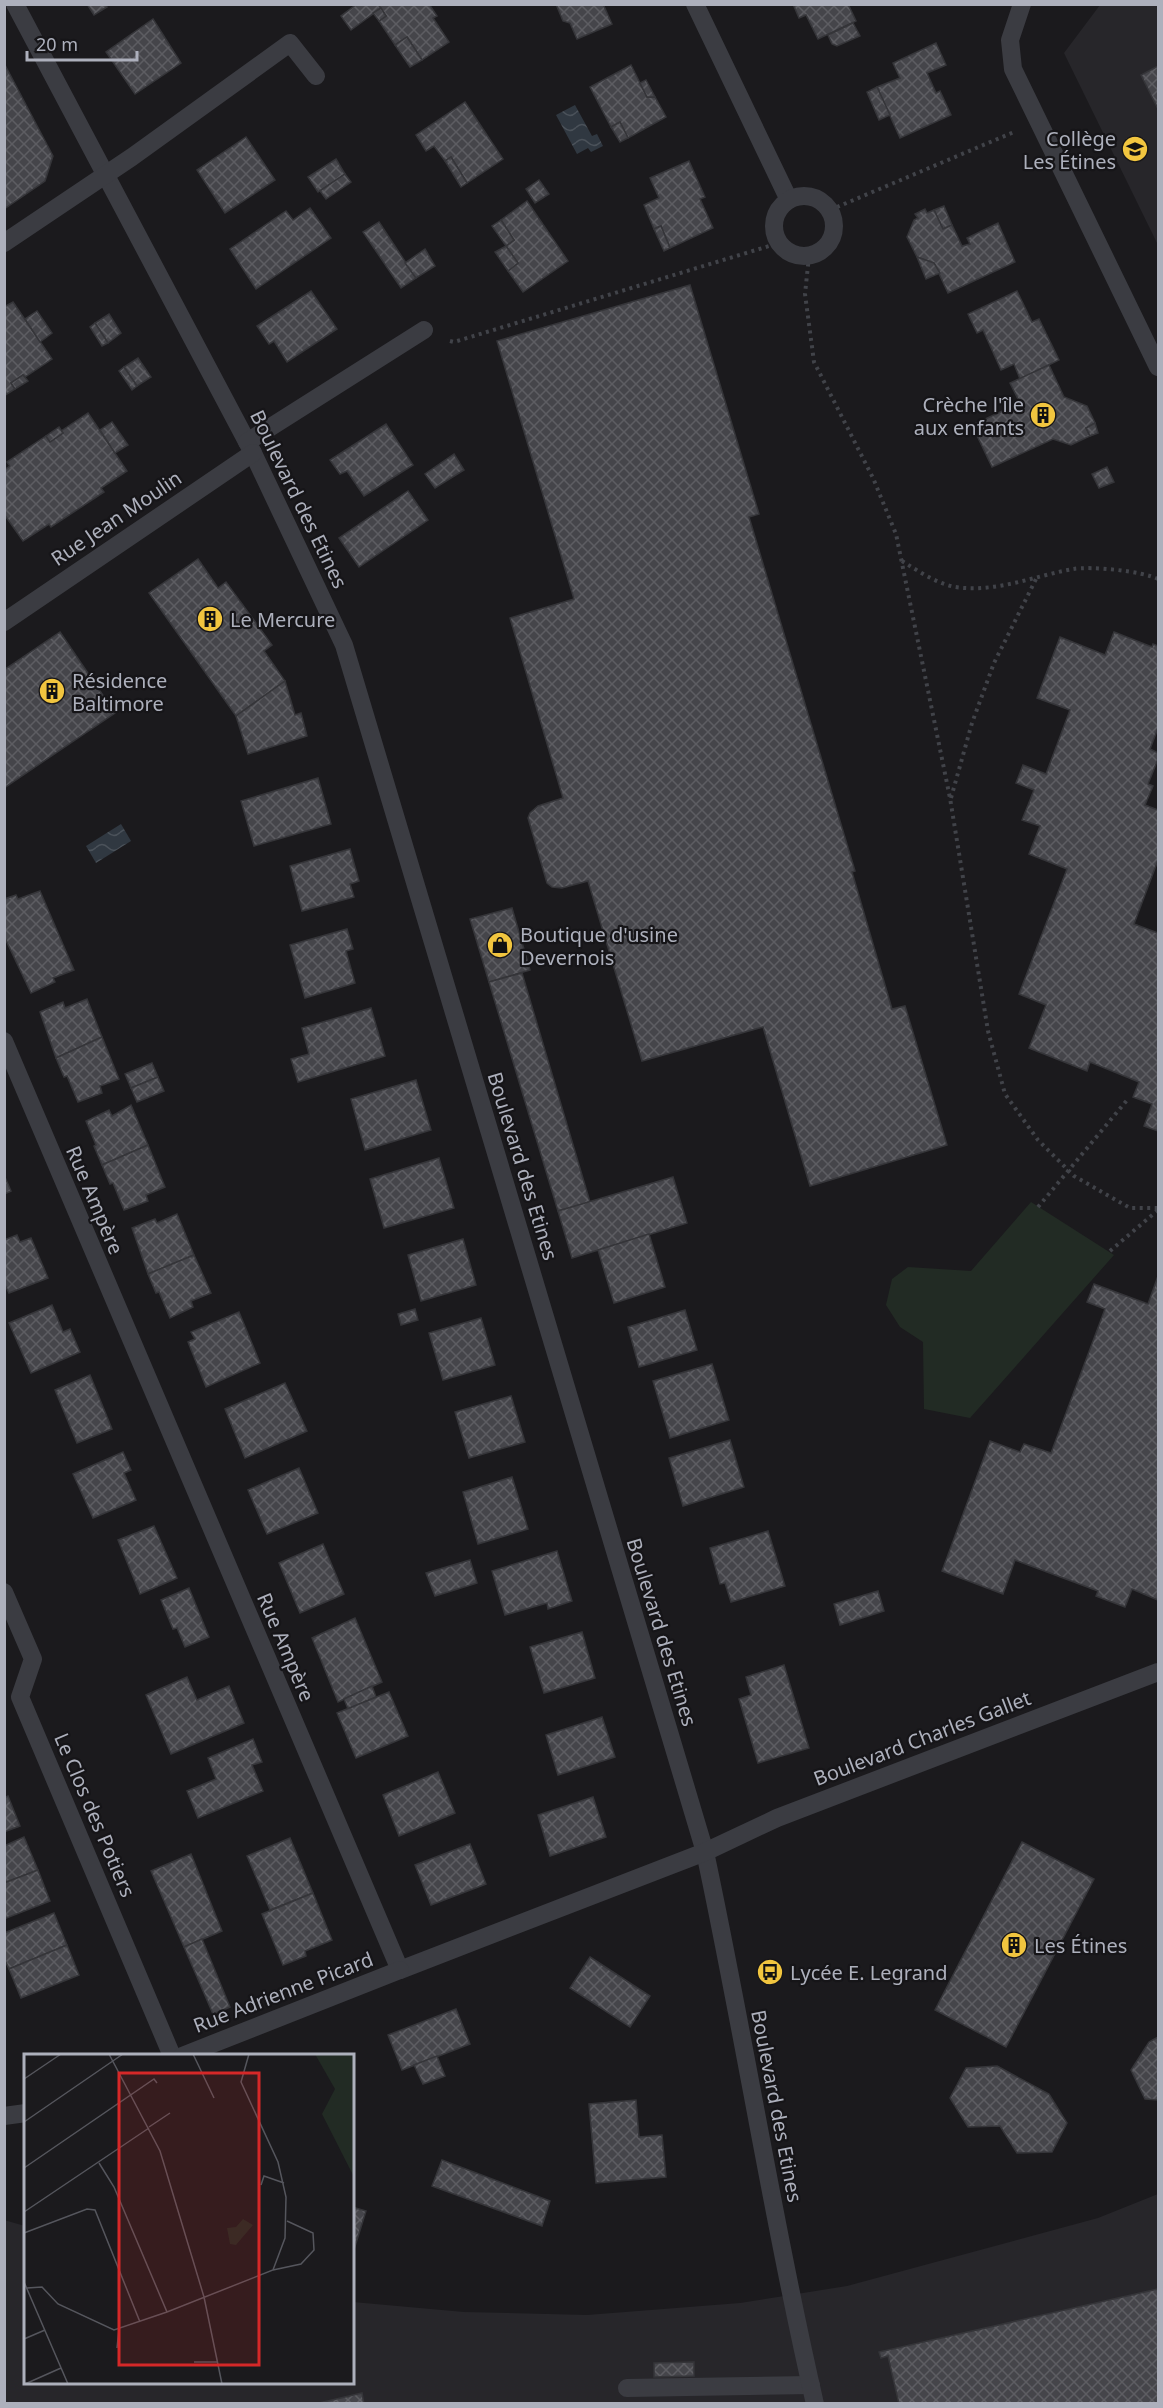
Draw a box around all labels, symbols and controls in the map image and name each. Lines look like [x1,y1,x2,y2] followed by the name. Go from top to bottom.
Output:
[27,24,136,62] scale bar
[36,32,78,56] text: 20 m
[1023,125,1116,175] place label: Collège Les Étines
[1120,134,1150,164] school or university icon: Collège Les Étines
[914,391,1024,441] place label: Crèche l'île aux enfants
[1028,400,1058,430] building icon: Crèche l'île aux enfants
[244,405,354,593] street label: Boulevard des Etines
[45,464,187,572] street label: Rue Jean Moulin
[195,604,225,634] building icon: Le Mercure
[230,606,335,633] place label: Le Mercure
[72,667,167,717] place label: Résidence Baltimore
[37,676,67,706] building icon: Résidence Baltimore
[520,921,678,971] place label: Boutique d'usine Devernois
[485,930,515,960] shop icon: Boutique d'usine Devernois
[482,1069,564,1263] street label: Boulevard des Etines
[60,1142,130,1258] street label: Rue Ampère
[621,1535,703,1729] street label: Boulevard des Etines
[251,1589,321,1705] street label: Rue Ampère
[810,1684,1034,1792] street label: Boulevard Charles Gallet
[48,1729,142,1901] street label: Le Clos des Potiers
[999,1930,1029,1960] building icon: Les Étines
[1034,1932,1127,1959] place label: Les Étines
[189,1945,377,2039] street label: Rue Adrienne Picard
[755,1957,785,1987] bus stop icon: Lycée E. Legrand
[790,1959,948,1986] place label: Lycée E. Legrand
[745,2008,809,2204] street label: Boulevard des Etines
[24,2054,354,2384] inset map

